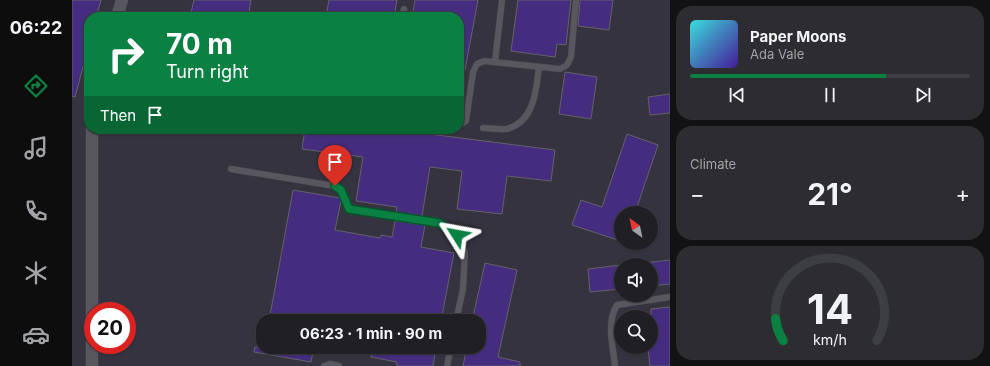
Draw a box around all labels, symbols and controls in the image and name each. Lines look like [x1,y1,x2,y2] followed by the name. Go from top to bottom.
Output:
[10,17,62,38] text: 06:22
[166,27,233,61] text: 70 m
[750,27,846,46] text: Paper Moons
[100,28,152,80] icon: right
[750,46,804,62] text: Ada Vale
[166,61,249,82] text: Turn right
[22,72,50,100] icon: directions
[726,84,748,106] icon: previous
[819,84,841,106] icon: pause
[912,84,934,106] icon: next
[144,104,166,126] icon: arrive
[100,106,136,125] text: Then
[22,134,50,162] icon: music
[318,145,352,186] pin
[324,151,346,173] icon: arrive
[690,156,736,172] text: Climate
[807,176,853,212] text: 21°
[690,181,705,207] text: −
[955,181,970,207] text: +
[22,197,50,225] icon: phone
[614,206,658,250] north arrow
[614,206,658,354] map controls
[436,214,478,256] position arrow
[614,258,658,302] button: sound
[22,259,50,287] icon: climate
[807,284,853,334] text: 14
[84,302,136,354] speed limit sign: 20
[614,310,658,354] button: search
[22,321,50,349] icon: car
[300,324,442,343] text: 06:23 · 1 min · 90 m
[813,331,847,348] text: km/h

